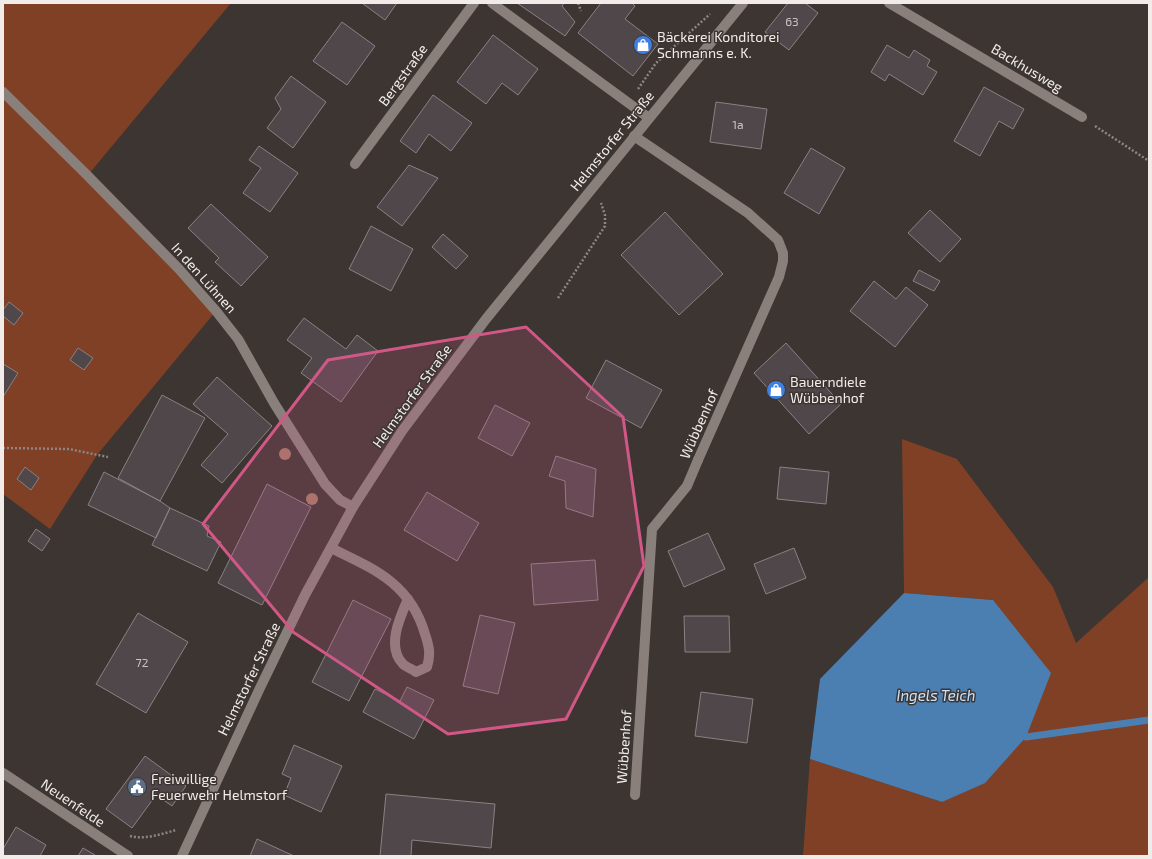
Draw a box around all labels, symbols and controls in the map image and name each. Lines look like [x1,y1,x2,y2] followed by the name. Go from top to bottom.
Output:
[785,14,799,28] house number: 63
[657,28,780,61] place label: Bäckerei Konditorei Schmanns e. K.
[632,34,654,56] shop icon: Bäckerei Konditorei Schmanns e. K.
[374,40,431,109] street label: Bergstraße
[988,40,1066,96] street label: Backhusweg
[566,87,657,194] street label: Helmstorfer Straße
[732,117,744,131] house number: 1a
[168,239,240,316] street label: In den Lühnen
[368,341,455,451] street label: Helmstorfer Straße
[790,373,866,406] place label: Bauerndiele Wübbenhof
[765,379,787,401] shop icon: Bauerndiele Wübbenhof
[676,386,722,461] street label: Wübbenhof
[214,619,283,738] street label: Helmstorfer Straße
[136,655,149,669] house number: 72
[897,686,975,704] water label: Ingels Teich
[612,709,635,785] street label: Wübbenhof
[151,770,288,803] place label: Freiwillige Feuerwehr Helmstorf
[38,775,108,830] street label: Neuenfelde
[126,776,148,798] public building icon: Freiwillige Feuerwehr Helmstorf

